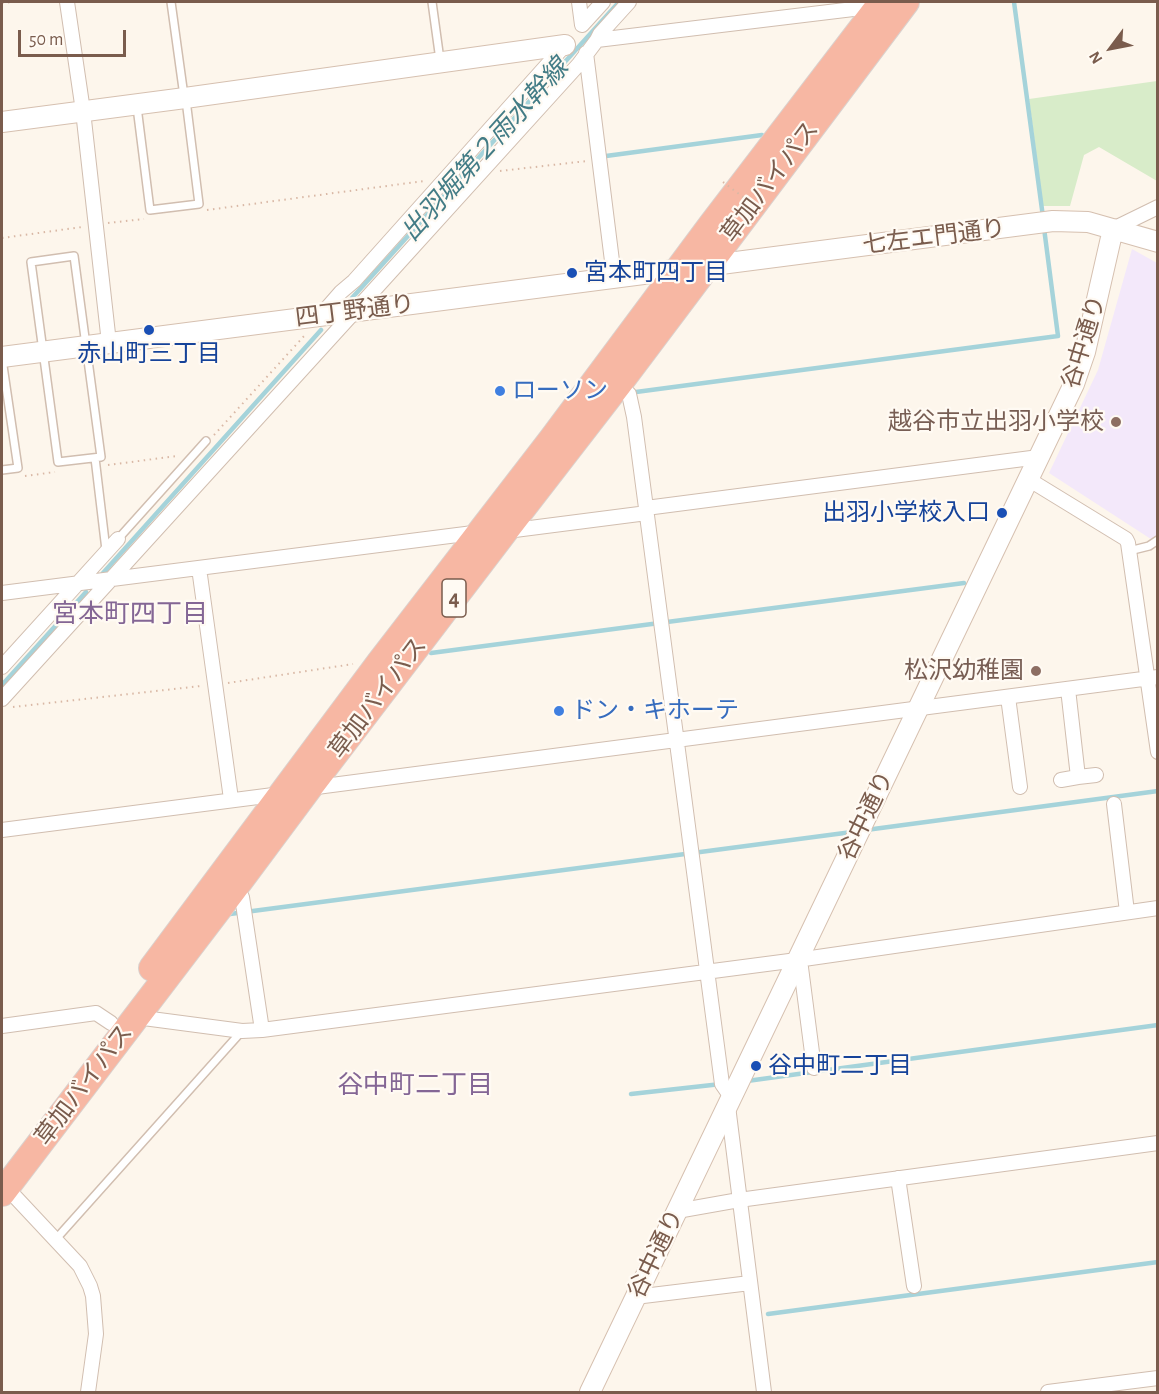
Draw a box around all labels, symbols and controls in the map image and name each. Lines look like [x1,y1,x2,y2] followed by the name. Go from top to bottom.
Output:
[21,18,129,56] scale bar
[1081,18,1141,78] north arrow
[29,31,63,49] text: 50 m
[1086,49,1105,66] text: N
[395,53,575,247] water label: 出羽堀第２雨水幹線
[715,116,825,248] street label: 草加バイパス
[861,214,1007,260] street label: 七左エ門通り
[584,259,728,287] place label: 宮本町四丁目
[565,266,579,280] marker: 宮本町四丁目
[294,289,416,333] street label: 四丁野通り
[1056,292,1112,392] street label: 谷中通り
[142,323,156,337] marker: 赤山町三丁目
[77,340,221,368] place label: 赤山町三丁目
[512,377,608,405] place label: ローソン
[493,384,507,398] marker: ローソン
[888,408,1104,436] place label: 越谷市立出羽小学校
[1109,415,1123,429] marker: 越谷市立出羽小学校
[822,499,990,527] place label: 出羽小学校入口
[995,506,1009,520] marker: 出羽小学校入口
[442,579,466,617] road number: 4
[52,598,208,630] district label: 宮本町四丁目
[323,632,433,764] street label: 草加バイパス
[904,657,1024,685] place label: 松沢幼稚園
[1029,664,1043,678] marker: 松沢幼稚園
[571,697,739,725] place label: ドン・キホーテ
[552,704,566,718] marker: ドン・キホーテ
[832,767,900,865] street label: 谷中通り
[29,1019,139,1151] street label: 草加バイパス
[768,1052,912,1080] place label: 谷中町二丁目
[749,1059,763,1073] marker: 谷中町二丁目
[337,1069,493,1101] district label: 谷中町二丁目
[622,1205,690,1303] street label: 谷中通り

